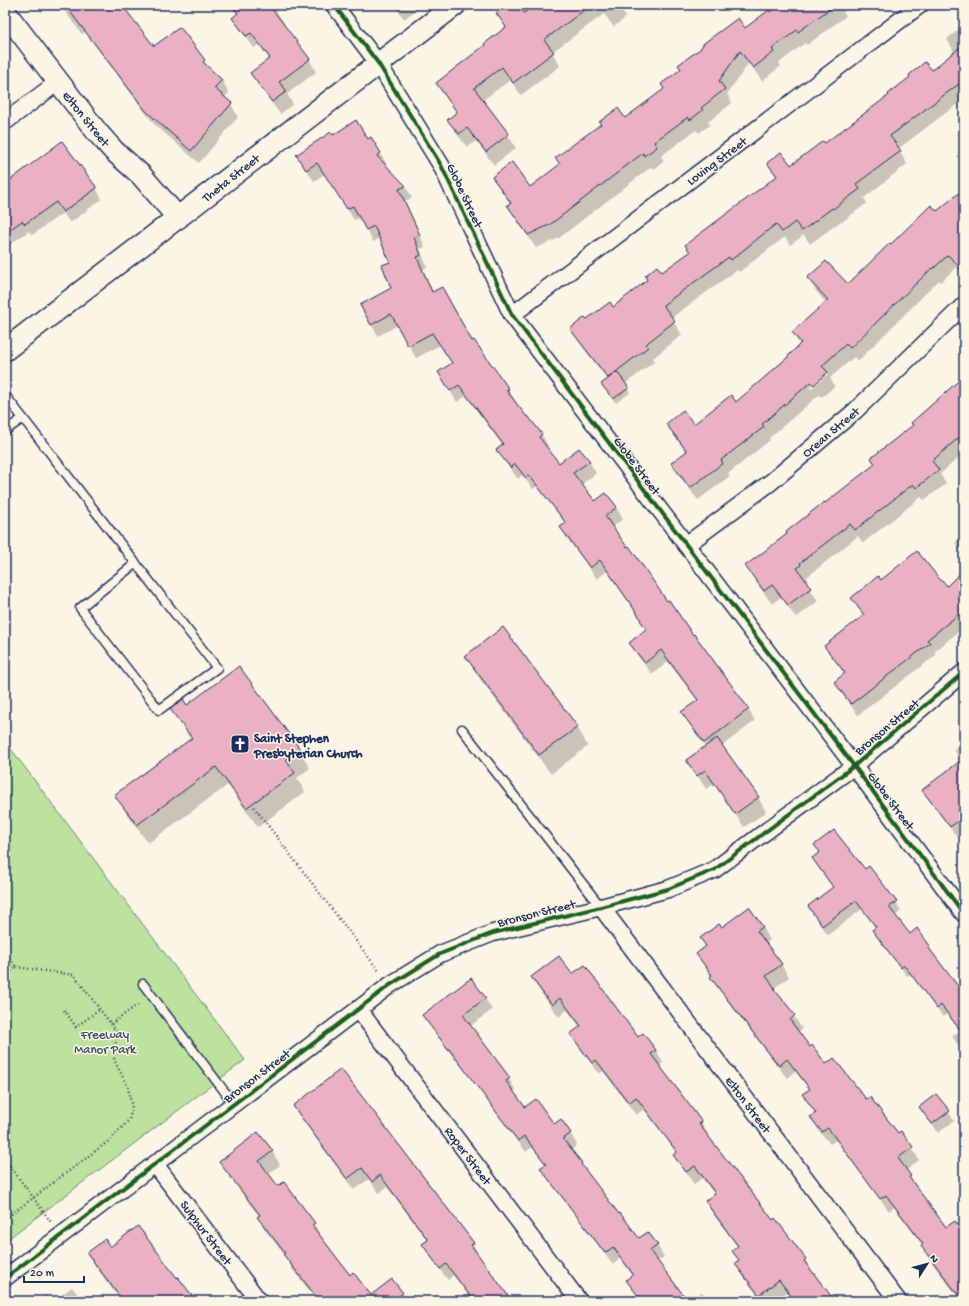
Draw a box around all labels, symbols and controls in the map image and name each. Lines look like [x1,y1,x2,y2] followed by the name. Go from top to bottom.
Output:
[58,89,113,152] street label: Elton Street
[684,134,752,189] street label: Loving Street
[199,151,265,207] street label: Theta Street
[442,162,486,232] street label: Globe Street
[800,403,865,461] street label: Orean Street
[609,434,664,500] street label: Globe Street
[852,695,924,760] street label: Bronson Street
[253,732,363,762] place label: Saint Stephen Presbyterian Church
[229,733,251,755] church icon: Saint Stephen Presbyterian Church
[863,769,918,835] street label: Globe Street
[495,897,579,932] street label: Bronson Street
[74,1028,137,1058] park label: Freeway Manor Park
[220,1046,295,1108] street label: Bronson Street
[721,1074,774,1138] street label: Elton Street
[440,1124,495,1190] street label: Roper Street
[176,1198,235,1270] street label: Sulphur Street
[907,1244,947,1284] north arrow
[927,1253,940,1266] text: N
[24,1258,84,1284] scale bar
[30,1267,55,1281] text: 20 m

